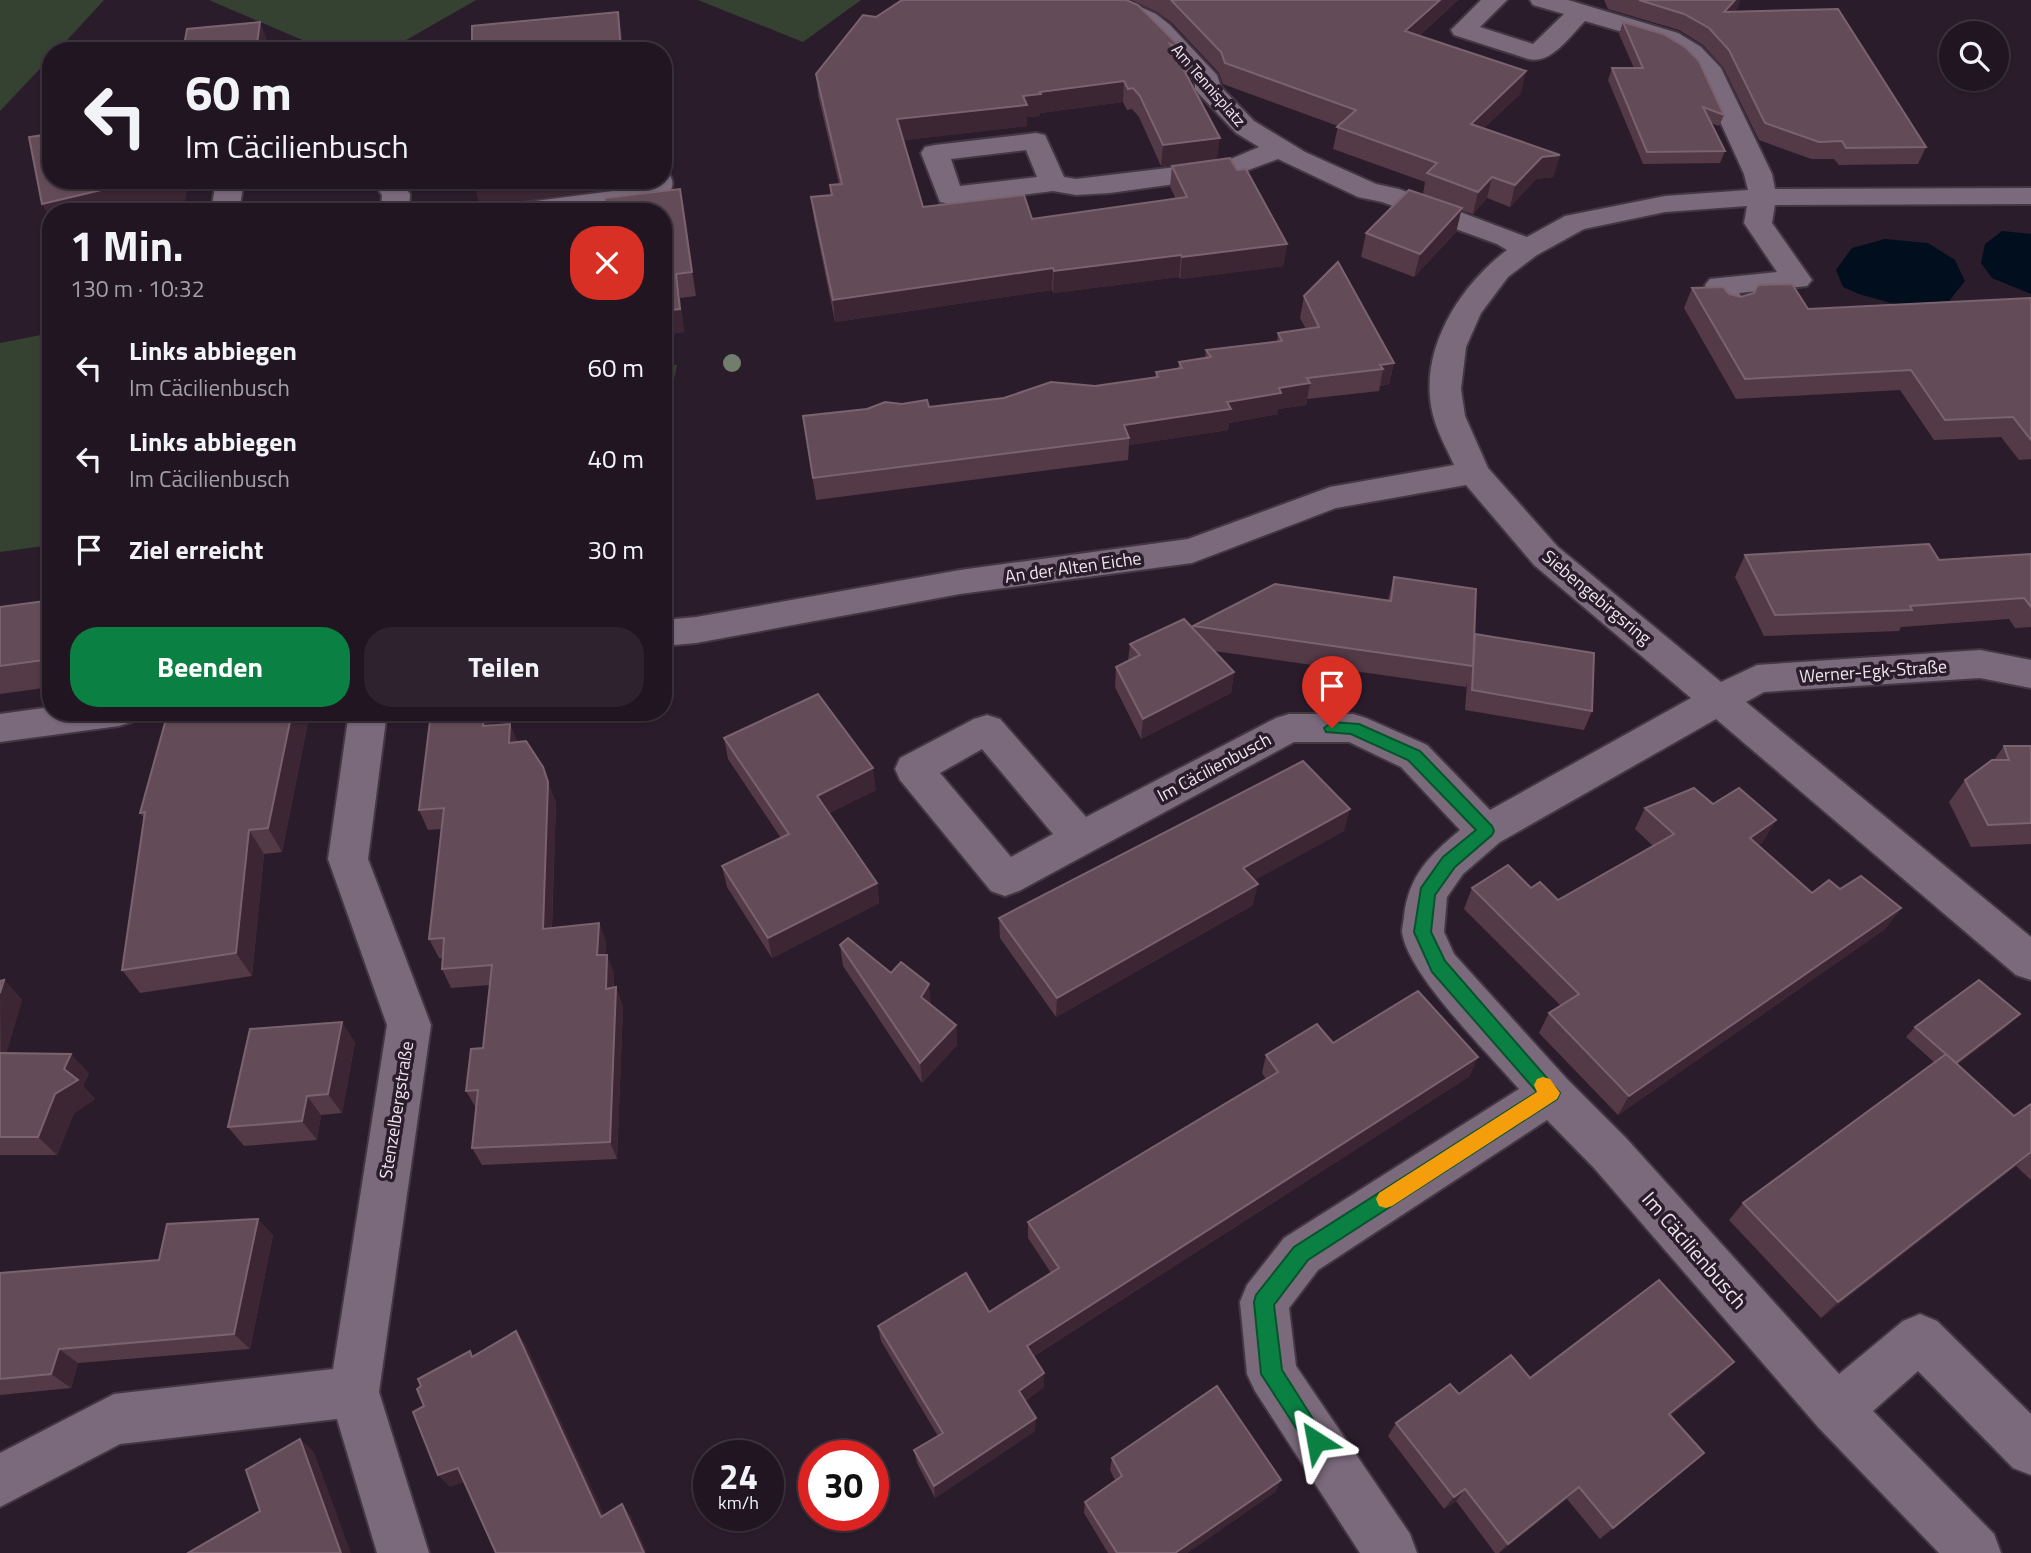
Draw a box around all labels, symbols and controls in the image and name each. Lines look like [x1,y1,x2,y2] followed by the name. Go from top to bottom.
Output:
[1939,21,2009,91] map controls
[1939,21,2009,91] button: search
[1166,38,1252,132] street label: Am Tennisplatz
[185,54,292,129] text: 60 m
[70,70,161,161] icon: left
[185,122,409,170] text: Im Cäcilienbusch
[70,213,184,277] text: 1 Min.
[570,226,644,300] button: close
[70,271,205,306] text: 130 m · 10:32
[129,331,297,370] text: Links abbiegen
[587,348,644,387] text: 60 m
[70,349,108,387] icon: left
[129,370,290,405] text: Im Cäcilienbusch
[129,422,297,461] text: Links abbiegen
[587,439,644,478] text: 40 m
[70,440,108,478] icon: left
[129,461,290,496] text: Im Cäcilienbusch
[129,530,264,569] text: Ziel erreicht
[587,530,644,569] text: 30 m
[70,531,108,569] icon: arrive
[1536,543,1658,651] street label: Siebengebirgsring
[1003,544,1143,590] street label: An der Alten Eiche
[70,627,350,707] button: Beenden
[364,627,644,707] button: Teilen
[1798,652,1948,690] street label: Werner-Egk-Straße
[1302,656,1362,728] pin
[1313,667,1351,705] icon: arrive
[1152,726,1276,808] street label: Im Cäcilienbusch
[372,1039,420,1181] street label: Stenzelbergstraße
[1635,1184,1755,1316] street label: Im Cäcilienbusch
[1279,1404,1353,1478] position arrow
[798,1440,889,1531] speed limit sign: 30
[719,1449,758,1503] text: 24
[718,1489,759,1516] text: km/h

